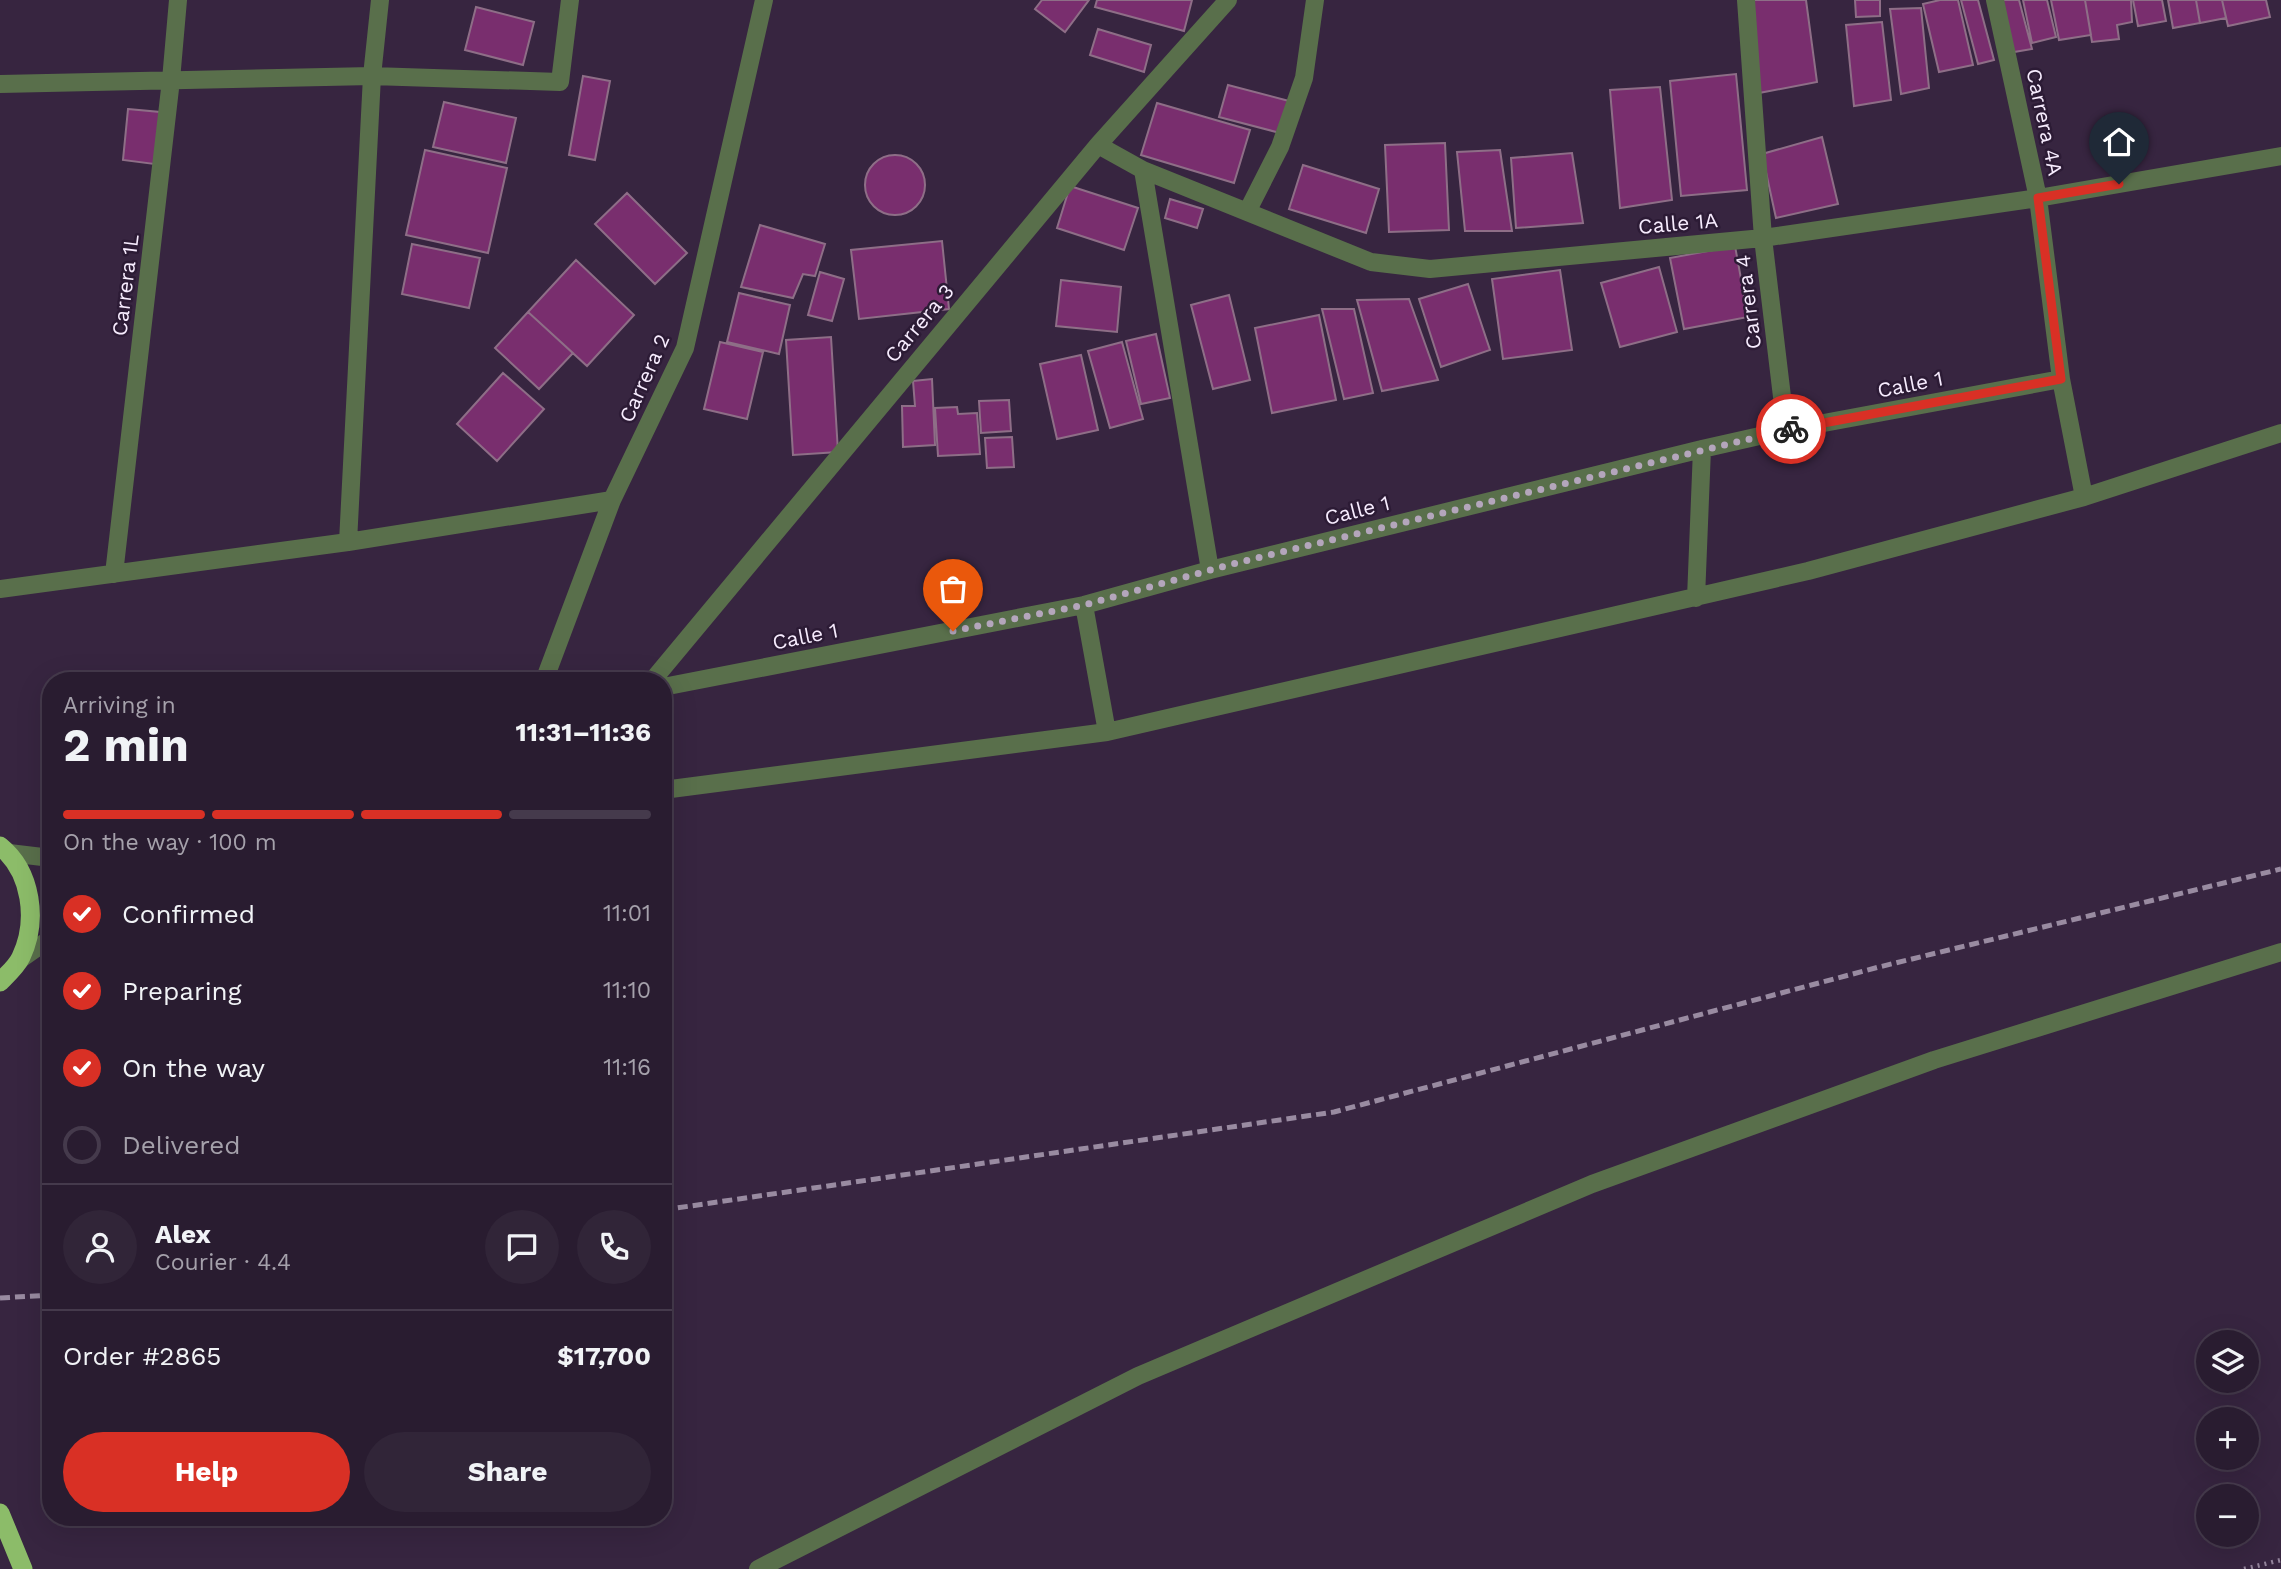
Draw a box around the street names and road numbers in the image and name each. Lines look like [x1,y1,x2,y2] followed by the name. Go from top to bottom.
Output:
[2021,66,2069,178] street label: Carrera 4A
[1637,207,1719,239] street label: Calle 1A
[106,233,144,337] street label: Carrera 1L
[1730,253,1766,351] street label: Carrera 4
[879,279,959,367] street label: Carrera 3
[613,330,675,426] street label: Carrera 2
[1875,365,1945,403] street label: Calle 1
[1322,490,1392,530] street label: Calle 1
[770,617,840,655] street label: Calle 1

